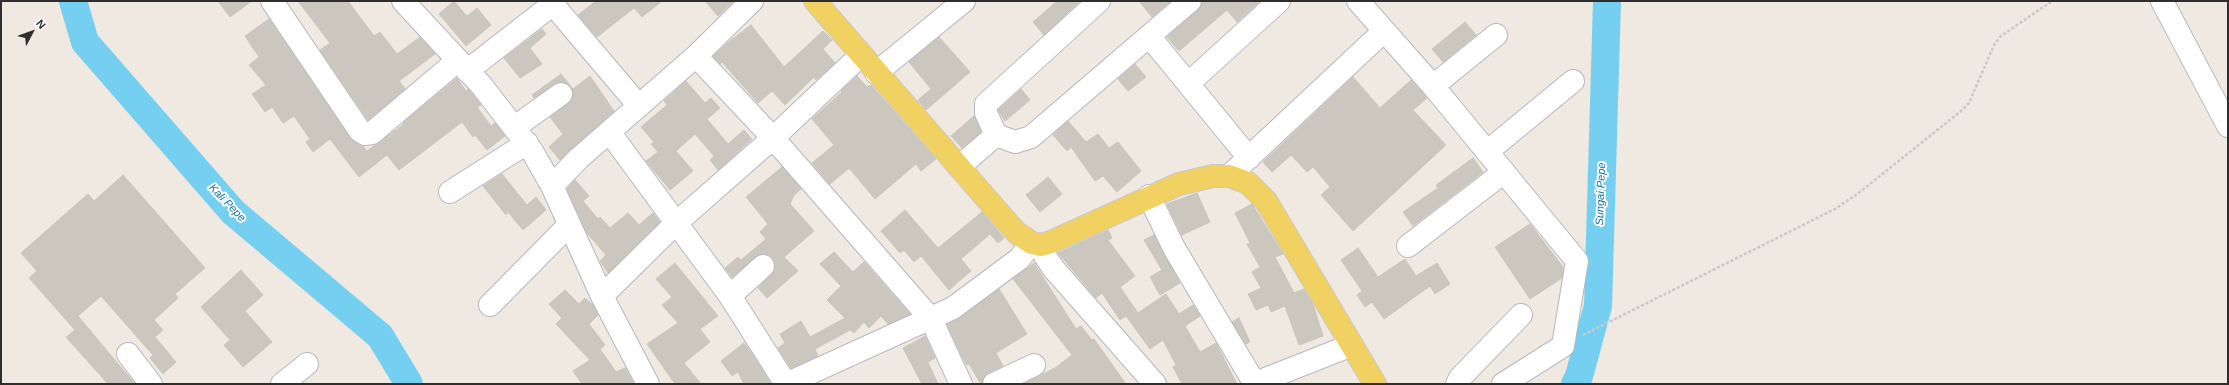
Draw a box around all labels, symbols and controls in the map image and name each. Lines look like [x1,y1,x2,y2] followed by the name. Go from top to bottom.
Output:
[12,12,52,52] north arrow
[34,17,48,31] text: N
[1593,162,1609,226] water label: Sungai Pepe
[206,181,248,225] water label: Kali Pepe

